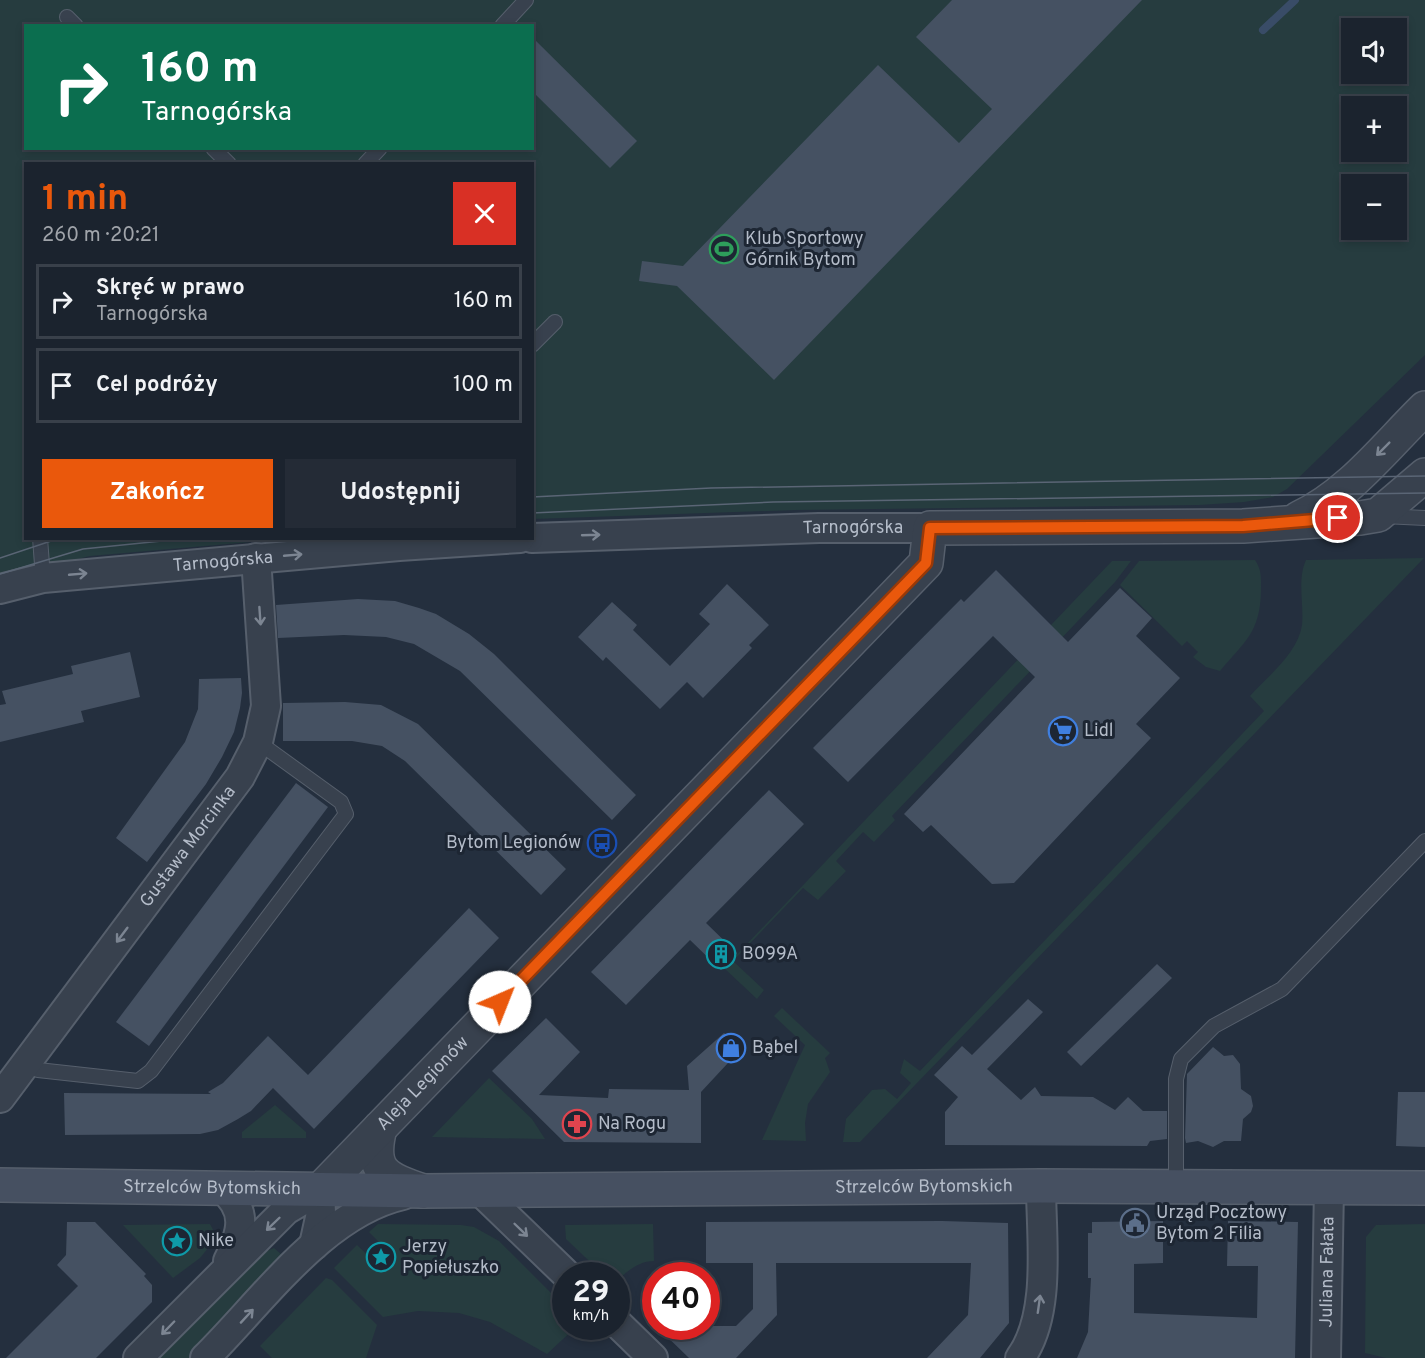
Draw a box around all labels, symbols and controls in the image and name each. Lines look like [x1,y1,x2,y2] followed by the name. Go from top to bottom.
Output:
[1341,18,1407,240] map controls
[1341,18,1407,84] button: sound
[141,44,259,97] text: 160 m
[42,48,120,126] icon: right
[141,96,292,130] text: Tarnogórska
[1341,96,1407,162] button: +
[1341,174,1407,240] button: −
[42,177,128,223] text: 1 min
[453,182,516,245] button: close
[42,223,159,249] text: 260 m · 20:21
[745,228,863,272] place label: Klub Sportowy Górnik Bytom
[708,233,740,265] sports icon: Klub Sportowy Górnik Bytom
[96,275,245,302] text: Skręć w prawo
[45,285,78,318] icon: right
[454,288,513,315] text: 160 m
[96,302,208,328] text: Tarnogórska
[45,369,78,402] icon: arrive
[96,372,218,399] text: Cel podróży
[453,372,513,399] text: 100 m
[1376,441,1391,456] one-way arrow
[42,459,273,528] button: Zakończ
[285,459,516,528] button: Udostępnij
[1312,492,1363,543] pin
[1321,501,1354,534] icon: arrive
[802,516,903,540] street label: Tarnogórska
[580,529,600,541] one-way arrow
[172,546,274,578] street label: Tarnogórska
[283,549,303,560] one-way arrow
[68,568,87,579] one-way arrow
[255,606,266,626] one-way arrow
[1047,715,1079,747] supermarket icon: Lidl
[1084,720,1113,743] place label: Lidl
[135,781,241,912] street label: Gustawa Morcinka
[586,827,618,859] bus stop icon: Bytom Legionów
[446,832,581,855] place label: Bytom Legionów
[116,926,128,942] one-way arrow
[705,938,737,970] building icon: B099A
[742,943,798,966] place label: B099A
[468,970,532,1034] position arrow
[372,1031,474,1136] street label: Aleja Legionów
[715,1032,747,1064] shop icon: Bąbel
[752,1037,798,1060] place label: Bąbel
[561,1108,593,1140] pharmacy icon: Na Rogu
[598,1113,666,1136] place label: Na Rogu
[123,1175,301,1201] street label: Strzelców Bytomskich
[835,1175,1013,1199] street label: Strzelców Bytomskich
[1156,1202,1287,1246] place label: Urząd Pocztowy Bytom 2 Filia
[1119,1207,1151,1239] public building icon: Urząd Pocztowy Bytom 2 Filia
[265,1216,280,1231] one-way arrow
[1315,1216,1340,1328] street label: Juliana Fałata
[513,1223,528,1237] one-way arrow
[161,1225,193,1257] place icon: Nike
[198,1230,234,1253] place label: Nike
[402,1236,499,1280] place label: Jerzy Popiełuszko
[365,1241,397,1273] place icon: Jerzy Popiełuszko
[642,1262,720,1340] speed limit sign: 40
[573,1275,609,1312] text: 29
[1034,1294,1045,1314] one-way arrow
[573,1307,609,1326] text: km/h
[239,1309,254,1324] one-way arrow
[160,1320,175,1335] one-way arrow

